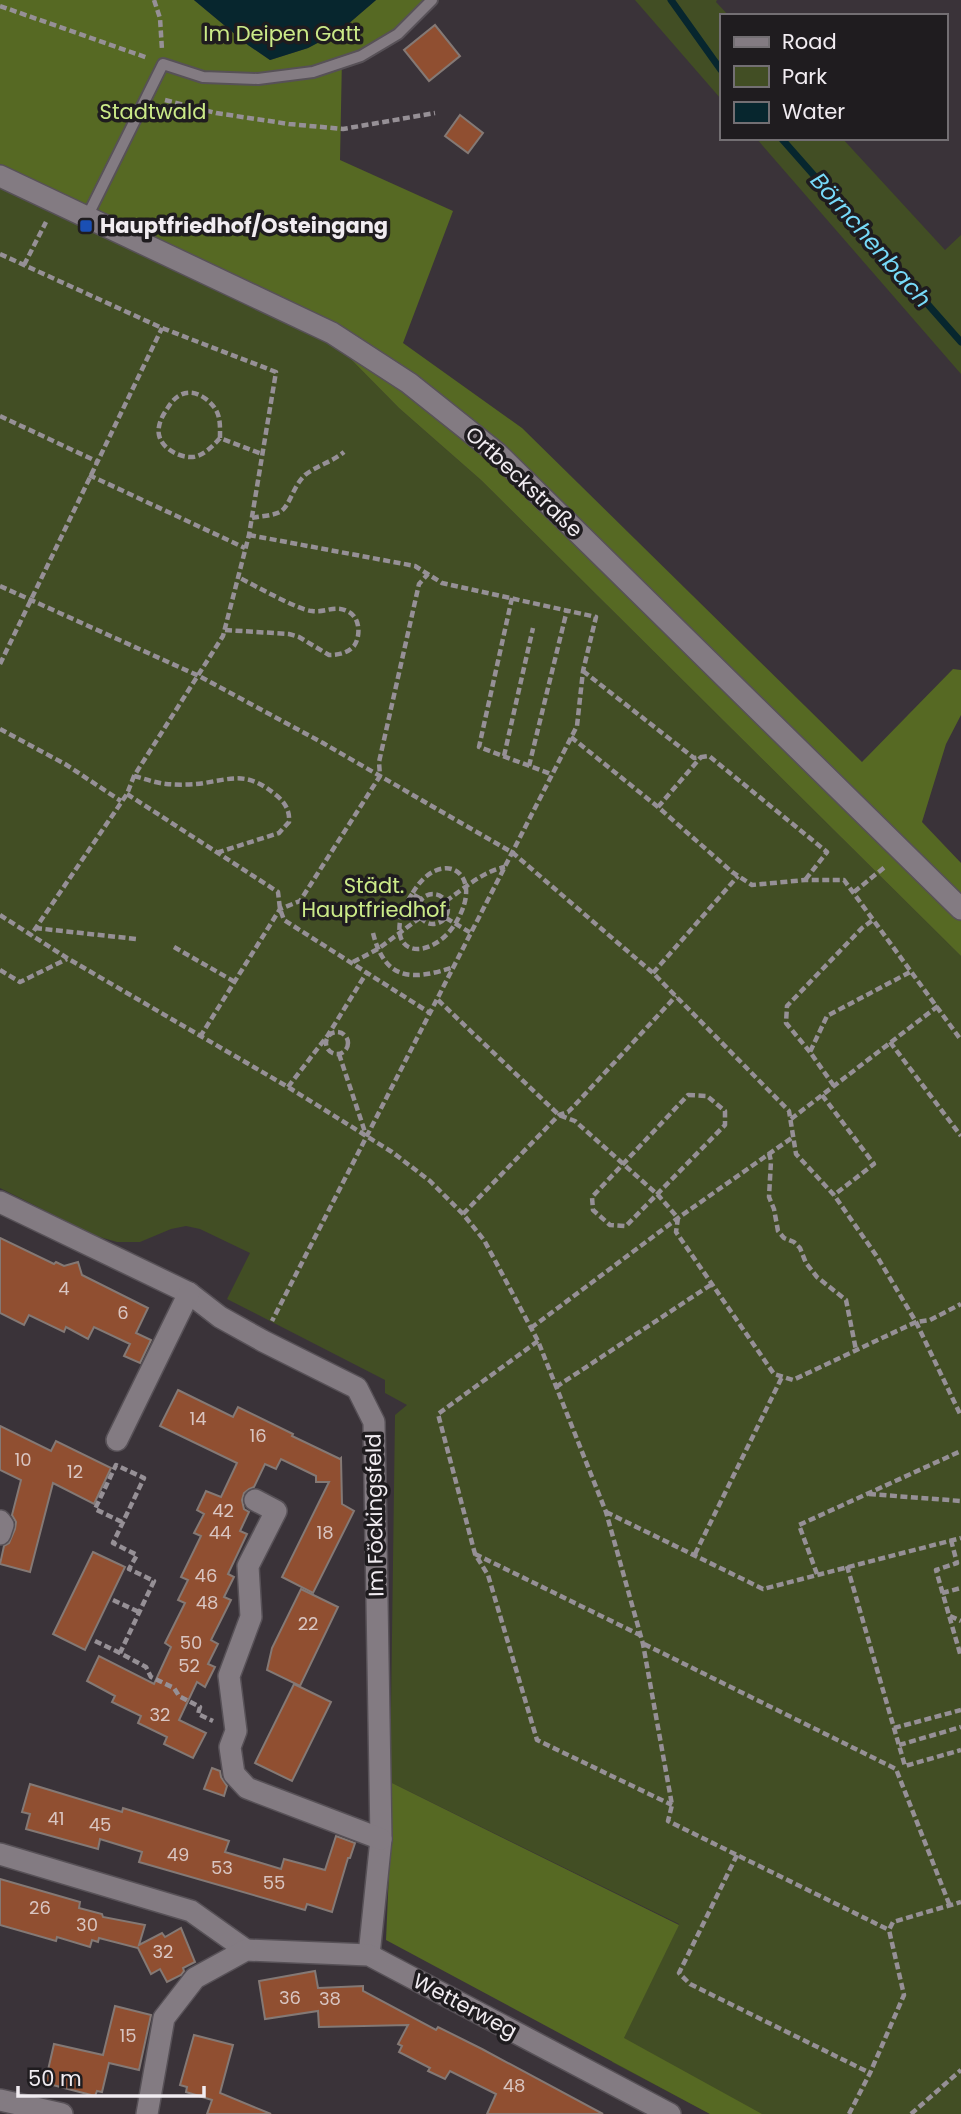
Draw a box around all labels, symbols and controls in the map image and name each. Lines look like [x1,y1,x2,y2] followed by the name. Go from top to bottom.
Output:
[720,14,947,140] legend
[203,19,361,48] park label: Im Deipen Gatt
[782,27,837,56] text: Road
[782,62,827,91] text: Park
[100,97,206,126] park label: Stadtwald
[782,97,845,126] text: Water
[803,166,939,314] water label: Börnchenbach
[100,211,388,240] place label: Hauptfriedhof/Osteingang
[78,218,94,234] marker: Hauptfriedhof/Osteingang
[459,420,589,544] street label: Ortbeckstraße
[302,871,447,924] park label: Städt. Hauptfriedhof
[58,1276,70,1301] house number: 4
[117,1300,129,1325] house number: 6
[189,1406,207,1431] house number: 14
[249,1423,267,1448] house number: 16
[359,1433,390,1597] street label: Im Föckingsfeld
[14,1447,32,1472] house number: 10
[67,1459,83,1484] house number: 12
[212,1498,234,1523] house number: 42
[209,1520,231,1545] house number: 44
[316,1520,334,1545] house number: 18
[195,1563,217,1588] house number: 46
[196,1590,218,1615] house number: 48
[298,1611,318,1636] house number: 22
[180,1630,202,1655] house number: 50
[178,1653,200,1678] house number: 52
[150,1702,170,1727] house number: 32
[47,1806,65,1831] house number: 41
[89,1812,111,1837] house number: 45
[167,1842,189,1867] house number: 49
[211,1855,233,1880] house number: 53
[263,1870,285,1895] house number: 55
[29,1895,51,1920] house number: 26
[76,1912,98,1937] house number: 30
[153,1939,173,1964] house number: 32
[408,1966,522,2045] street label: Wetterweg
[279,1985,301,2010] house number: 36
[319,1986,341,2011] house number: 38
[119,2023,137,2048] house number: 15
[18,2054,203,2098] scale bar
[28,2064,82,2093] text: 50 m
[503,2073,525,2098] house number: 48

